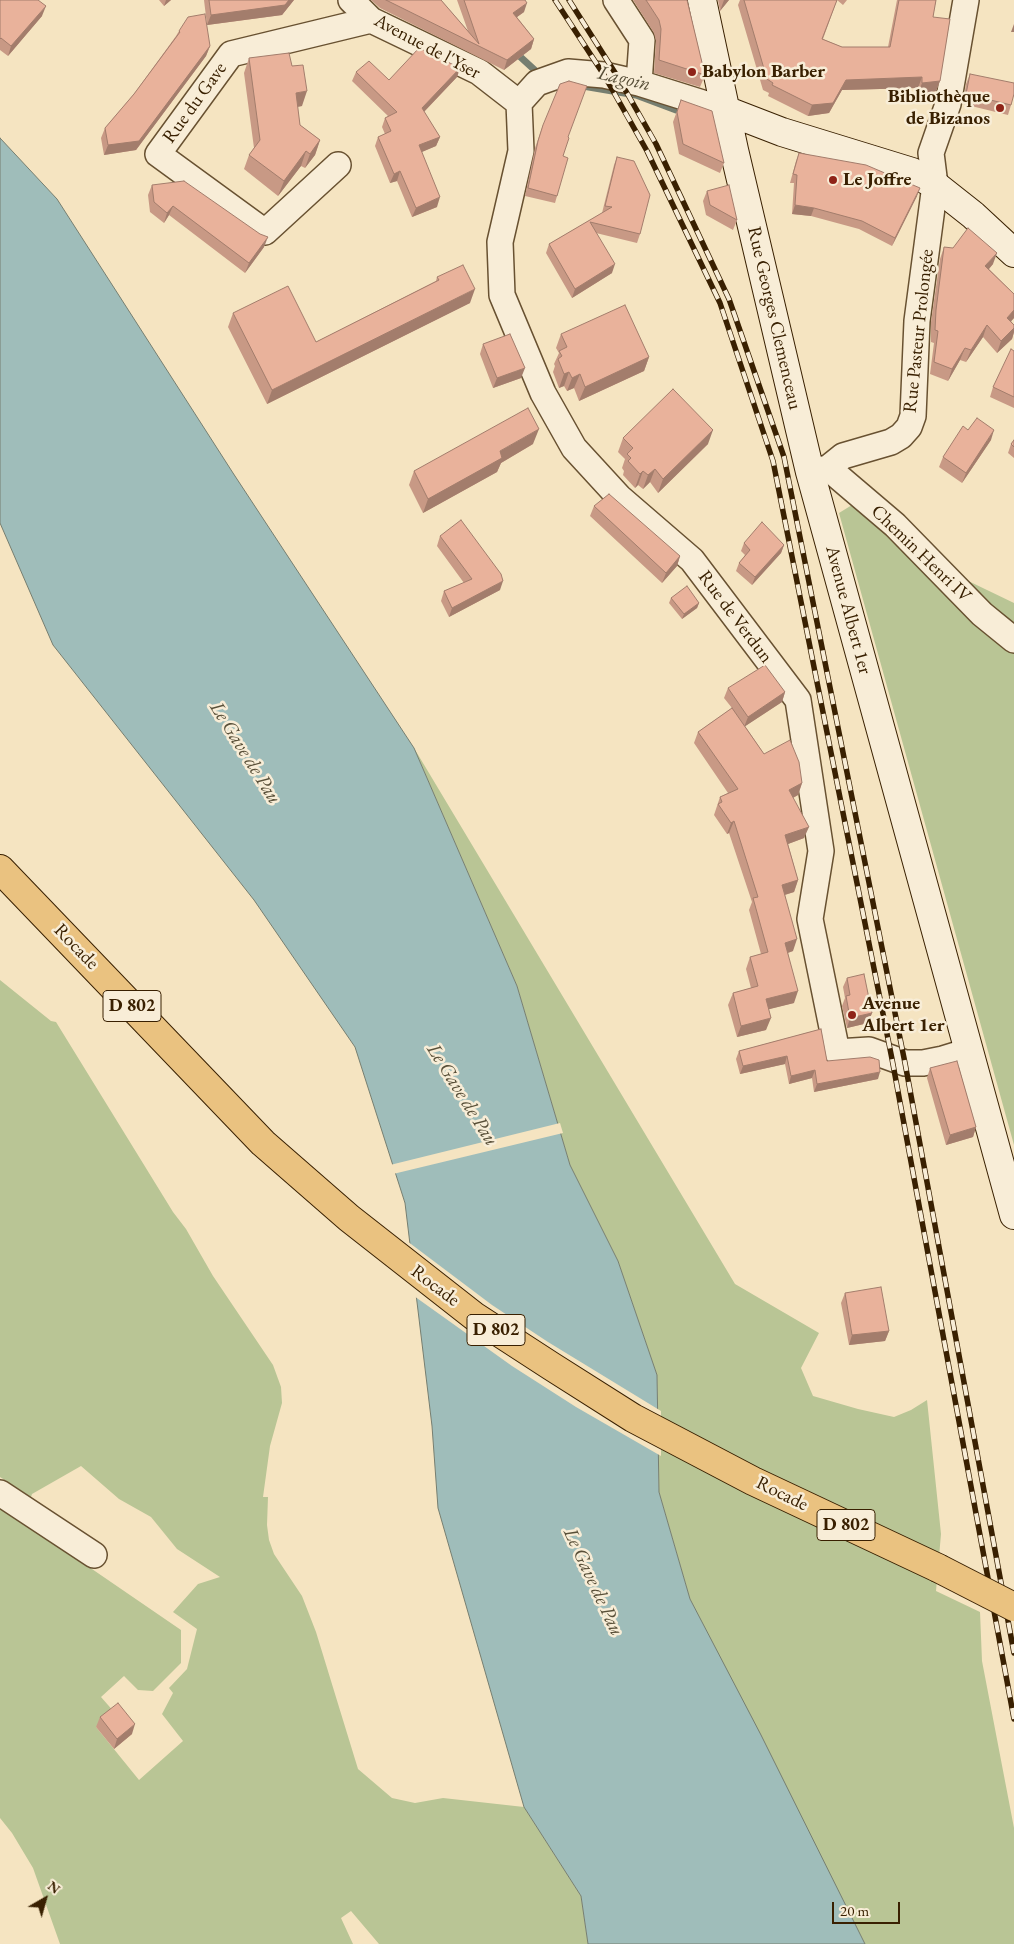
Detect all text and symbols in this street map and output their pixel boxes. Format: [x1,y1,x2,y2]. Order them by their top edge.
street label: Avenue de l'Yser [370,9,484,85]
street label: Rue du Gave [158,58,232,148]
water label: Lagoin [595,61,653,97]
place label: Babylon Barber [702,61,825,83]
marker: Babylon Barber [686,66,698,78]
place label: Bibliothèque de Bizanos [888,86,990,130]
marker: Bibliothèque de Bizanos [994,102,1006,114]
place label: Le Joffre [843,169,911,191]
marker: Le Joffre [827,174,839,186]
street label: Rue Georges Clemenceau [742,224,806,412]
street label: Rue Pasteur Prolongée [899,248,939,414]
street label: Chemin Henri IV [866,500,976,608]
street label: Avenue Albert 1er [820,543,876,677]
street label: Rue de Verdun [693,566,777,668]
water label: Le Gave de Pau [204,697,286,809]
street label: Rocade [49,919,103,975]
road number: D 802 [103,990,161,1021]
place label: Avenue Albert 1er [862,993,945,1037]
marker: Avenue Albert 1er [846,1009,858,1021]
water label: Le Gave de Pau [421,1039,503,1151]
street label: Rocade [406,1260,464,1312]
road number: D 802 [467,1314,525,1346]
street label: Rocade [752,1472,812,1516]
road number: D 802 [817,1510,875,1540]
water label: Le Gave de Pau [558,1524,628,1640]
north arrow [20,1874,70,1924]
text: N [44,1877,64,1898]
scale bar [834,1892,902,1924]
text: 20 m [840,1901,869,1920]

